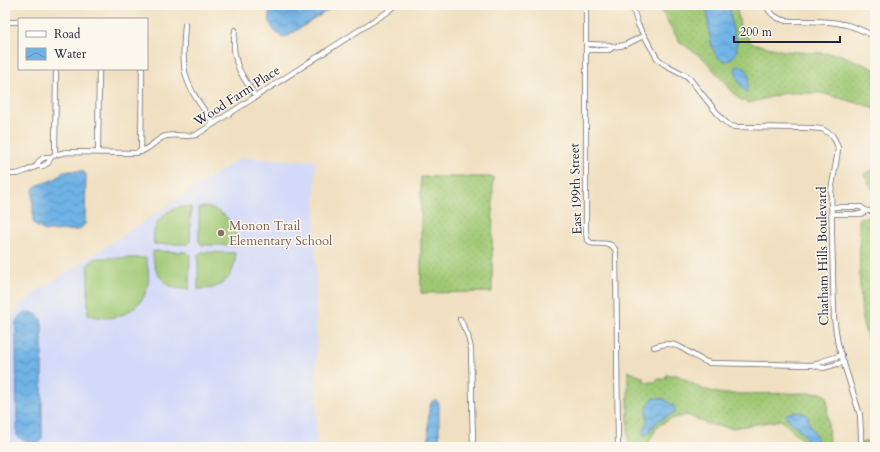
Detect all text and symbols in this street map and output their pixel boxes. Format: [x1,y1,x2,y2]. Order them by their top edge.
legend [18,18,148,70]
scale bar [734,18,840,44]
text: 200 m [740,24,773,40]
text: Road [54,26,81,42]
text: Water [53,46,87,62]
street label: Wood Farm Place [190,61,284,131]
street label: East 199th Street [565,143,587,235]
street label: Chatham Hills Boulevard [813,186,833,326]
place label: Monon Trail Elementary School [229,217,333,250]
marker: Monon Trail Elementary School [216,228,226,238]

